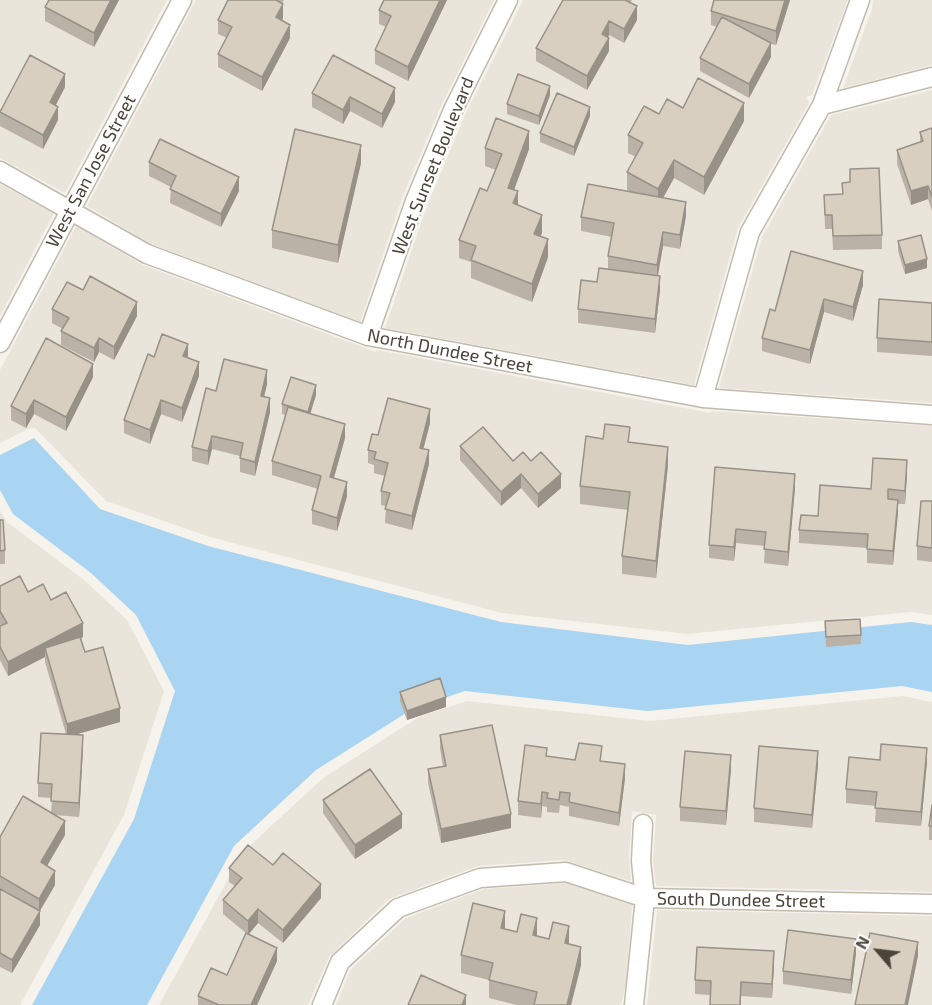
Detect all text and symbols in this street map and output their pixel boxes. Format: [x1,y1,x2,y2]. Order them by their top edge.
street label: West Sunset Boulevard [387,74,479,258]
street label: West San Jose Street [42,91,140,251]
street label: North Dundee Street [366,324,534,378]
street label: South Dundee Street [657,888,825,912]
north arrow [848,921,908,981]
text: N [851,933,873,952]

